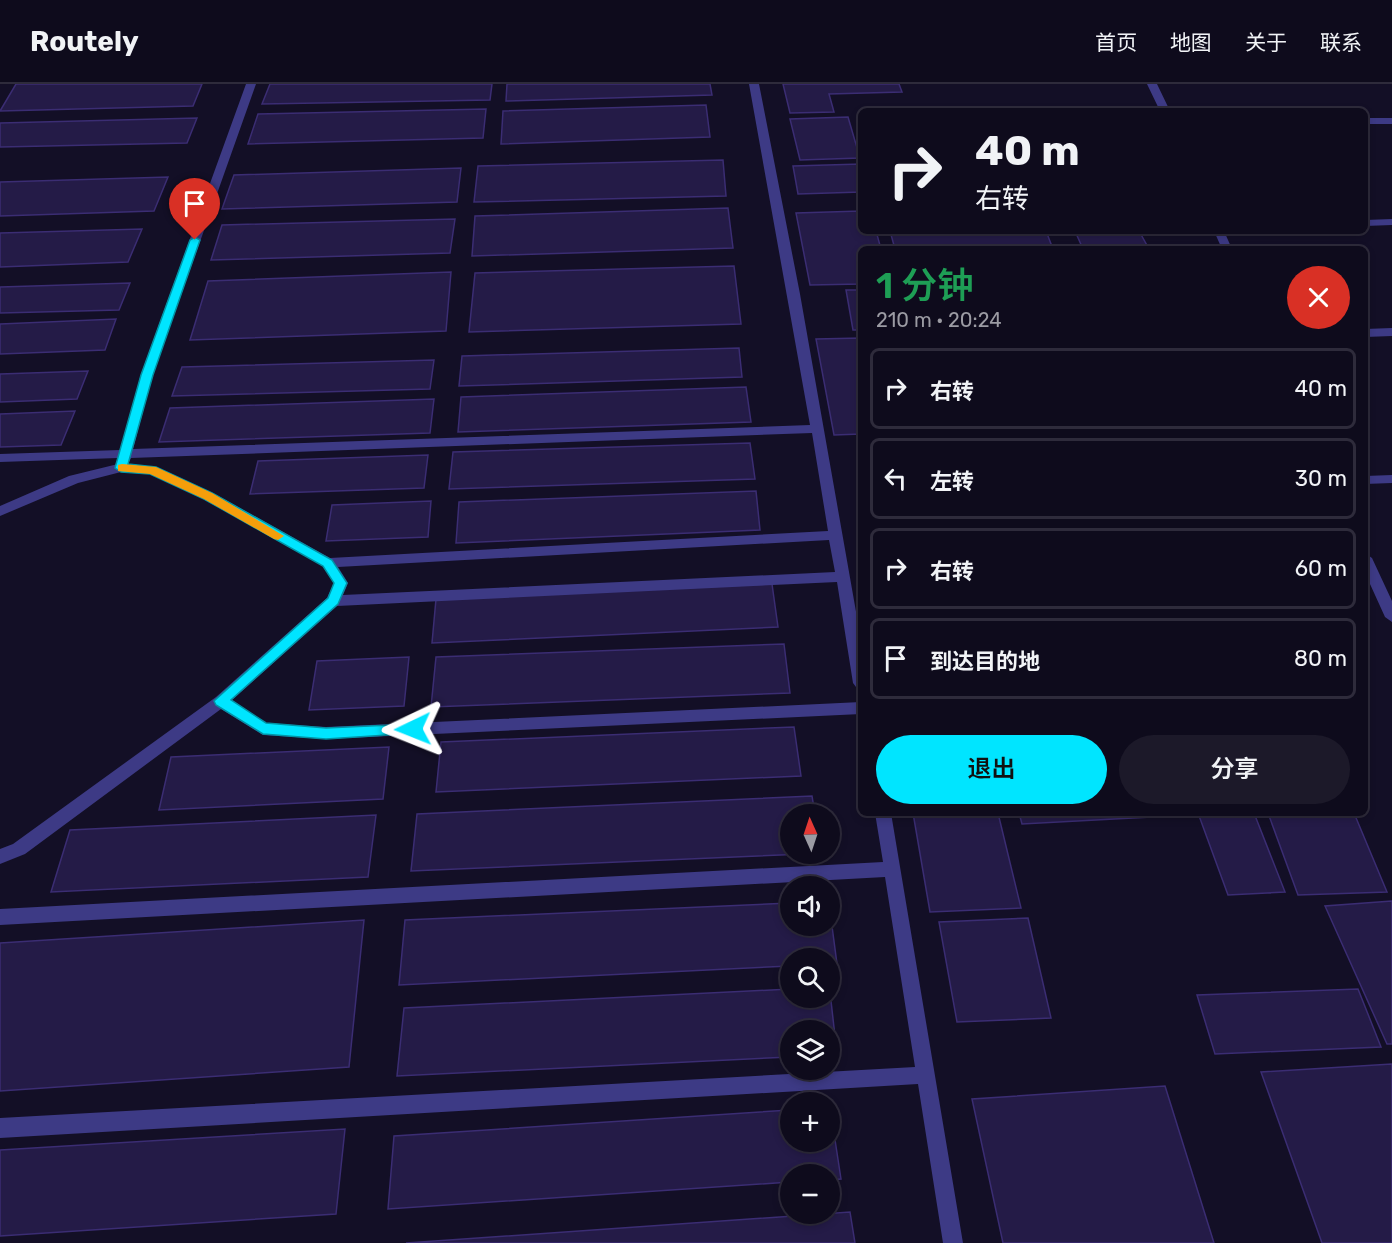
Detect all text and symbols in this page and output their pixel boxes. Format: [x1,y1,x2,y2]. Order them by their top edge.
text: Routely [30,25,139,58]
text: 首页 [1095,30,1137,55]
text: 地图 [1170,30,1212,55]
text: 关于 [1245,30,1287,55]
text: 联系 [1320,30,1362,55]
text: 40 m [975,126,1080,176]
icon: right [876,132,954,210]
pin [169,178,220,240]
text: 右转 [975,183,1029,215]
icon: arrive [178,187,211,220]
text: 1 分钟 [876,264,973,307]
button: close [1287,266,1350,329]
text: 210 m · 20:24 [876,308,1002,332]
icon: right [879,372,912,405]
text: 40 m [1294,375,1347,402]
text: 右转 [930,378,974,405]
icon: left [879,462,912,495]
text: 30 m [1295,465,1347,492]
text: 左转 [930,468,974,495]
icon: right [879,552,912,585]
text: 60 m [1295,555,1347,582]
text: 右转 [930,558,974,585]
icon: arrive [879,642,912,675]
text: 80 m [1294,645,1347,672]
text: 到达目的地 [930,648,1040,675]
position arrow [381,697,445,761]
button: 退出 [876,735,1107,804]
button: 分享 [1119,735,1350,804]
north arrow [780,804,840,864]
map controls [780,804,840,1224]
button: sound [780,876,840,936]
button: search [780,948,840,1008]
button: layers [780,1020,840,1080]
button: + [780,1092,840,1152]
button: − [780,1164,840,1224]

